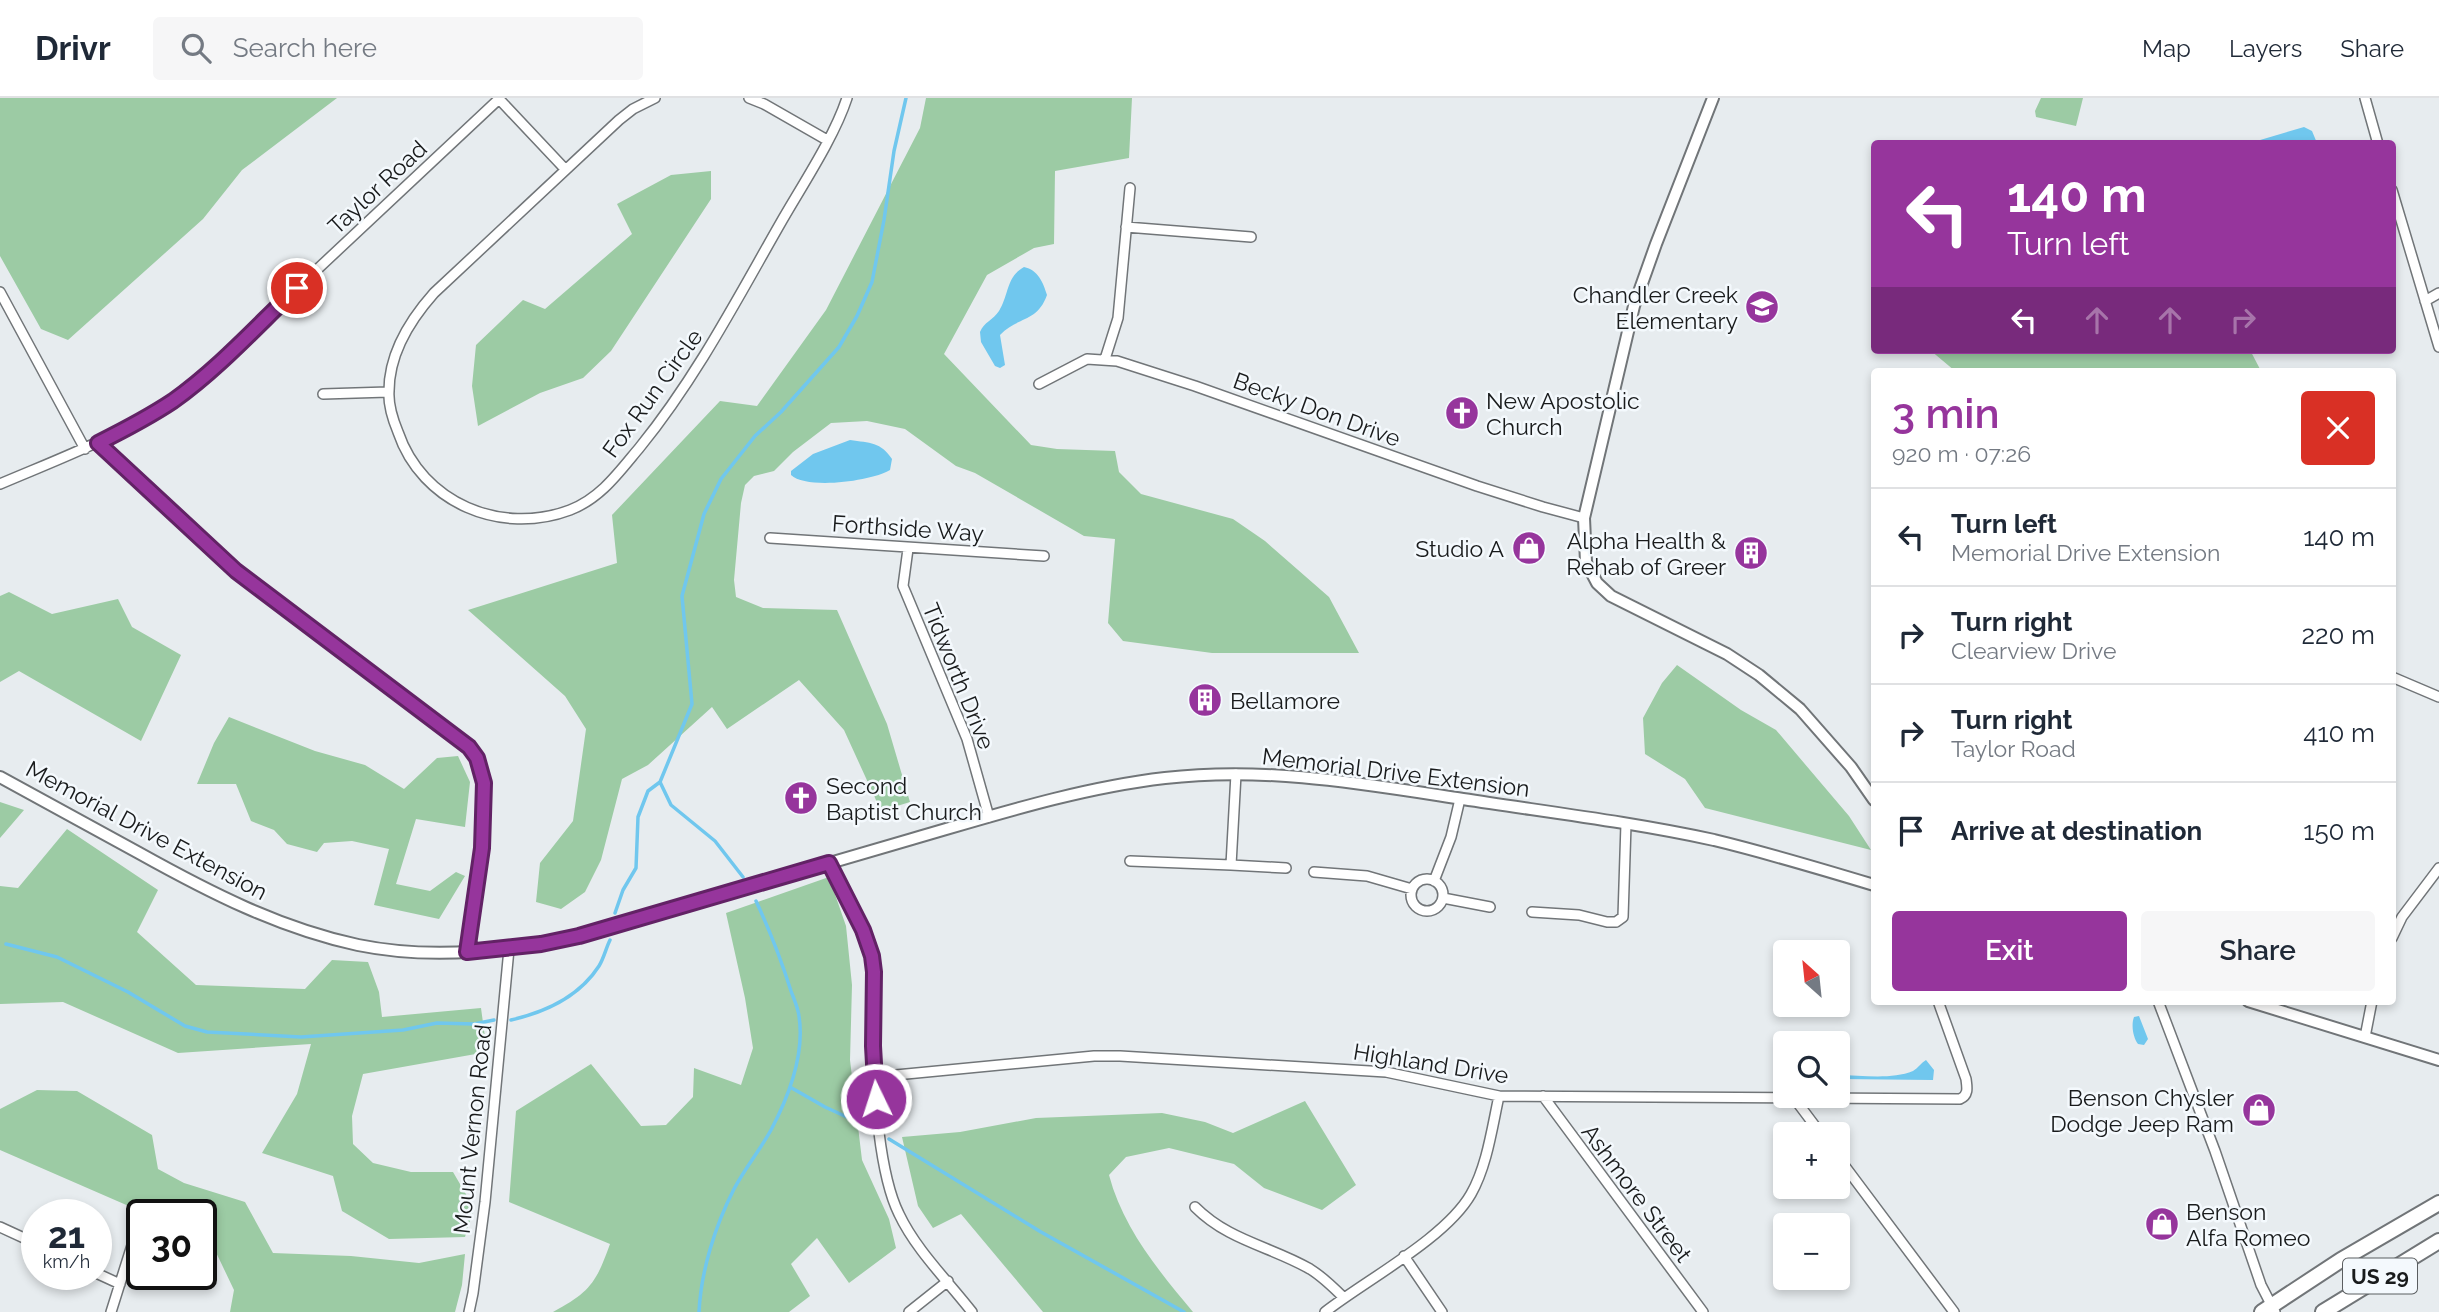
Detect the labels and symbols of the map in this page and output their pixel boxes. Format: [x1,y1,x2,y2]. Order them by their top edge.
street label: Taylor Road [322,135,432,239]
pin [267,258,327,318]
place label: Chandler Creek Elementary [1573,281,1738,334]
school or university icon: Chandler Creek Elementary [1743,288,1781,326]
street label: Fox Run Circle [596,324,708,462]
street label: Becky Don Drive [1230,366,1404,452]
place label: New Apostolic Church [1486,387,1640,440]
church icon: New Apostolic Church [1443,394,1481,432]
street label: Forthside Way [831,509,985,547]
place label: Alpha Health & Rehab of Greer [1566,527,1727,580]
shop icon: Studio A [1510,529,1548,567]
building icon: Alpha Health & Rehab of Greer [1732,534,1770,572]
place label: Studio A [1415,535,1504,562]
street label: Tidworth Drive [917,599,1001,753]
building icon: Bellamore [1186,681,1224,719]
place label: Bellamore [1230,687,1340,714]
street label: Memorial Drive Extension [1261,742,1531,802]
street label: Memorial Drive Extension [22,755,272,905]
place label: Second Baptist Church [826,772,982,825]
church icon: Second Baptist Church [782,779,820,817]
north arrow [1773,940,1850,1017]
street label: Mount Vernon Road [448,1023,496,1235]
street label: Highland Drive [1351,1037,1511,1089]
position arrow [839,1062,913,1136]
place label: Benson Chysler Dodge Jeep Ram [2050,1084,2234,1137]
shop icon: Benson Chysler Dodge Jeep Ram [2240,1091,2278,1129]
street label: Ashmore Street [1576,1119,1698,1267]
place label: Benson Alfa Romeo [2186,1198,2310,1251]
speed limit sign: 30 [126,1199,217,1290]
shop icon: Benson Alfa Romeo [2143,1205,2181,1243]
road number: US 29 [2343,1258,2417,1294]

